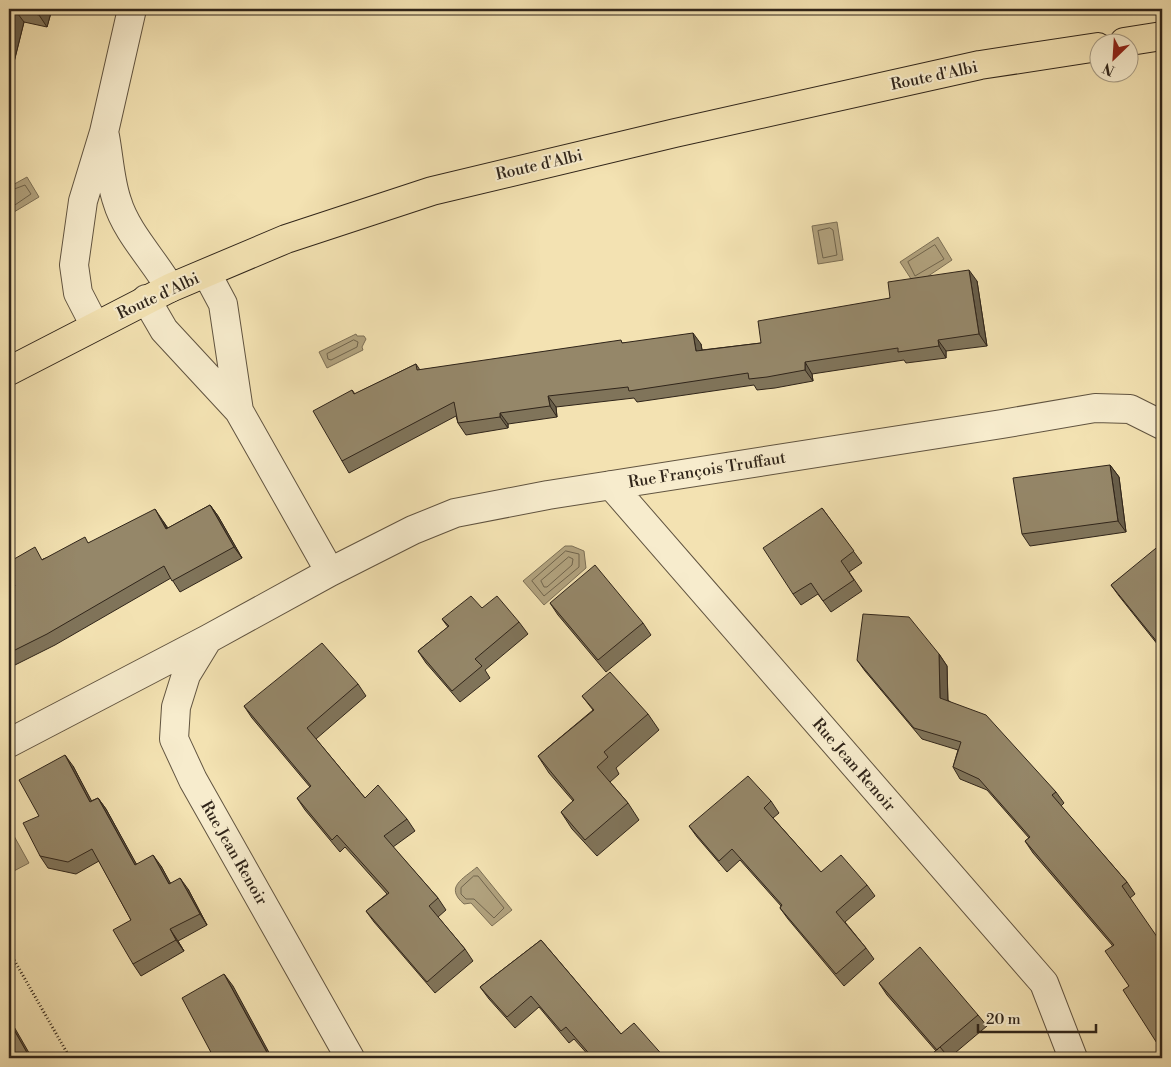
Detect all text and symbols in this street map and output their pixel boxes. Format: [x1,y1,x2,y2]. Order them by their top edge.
north arrow [1088,32,1138,82]
street label: Route d'Albi [889,57,979,95]
text: N [1100,58,1118,79]
street label: Route d'Albi [494,145,584,185]
street label: Route d'Albi [114,268,202,324]
street label: Rue François Truffaut [627,448,788,492]
street label: Rue Jean Renoir [808,714,900,816]
street label: Rue Jean Renoir [196,797,272,909]
scale bar [978,1002,1096,1034]
text: 20 m [986,1010,1021,1029]

